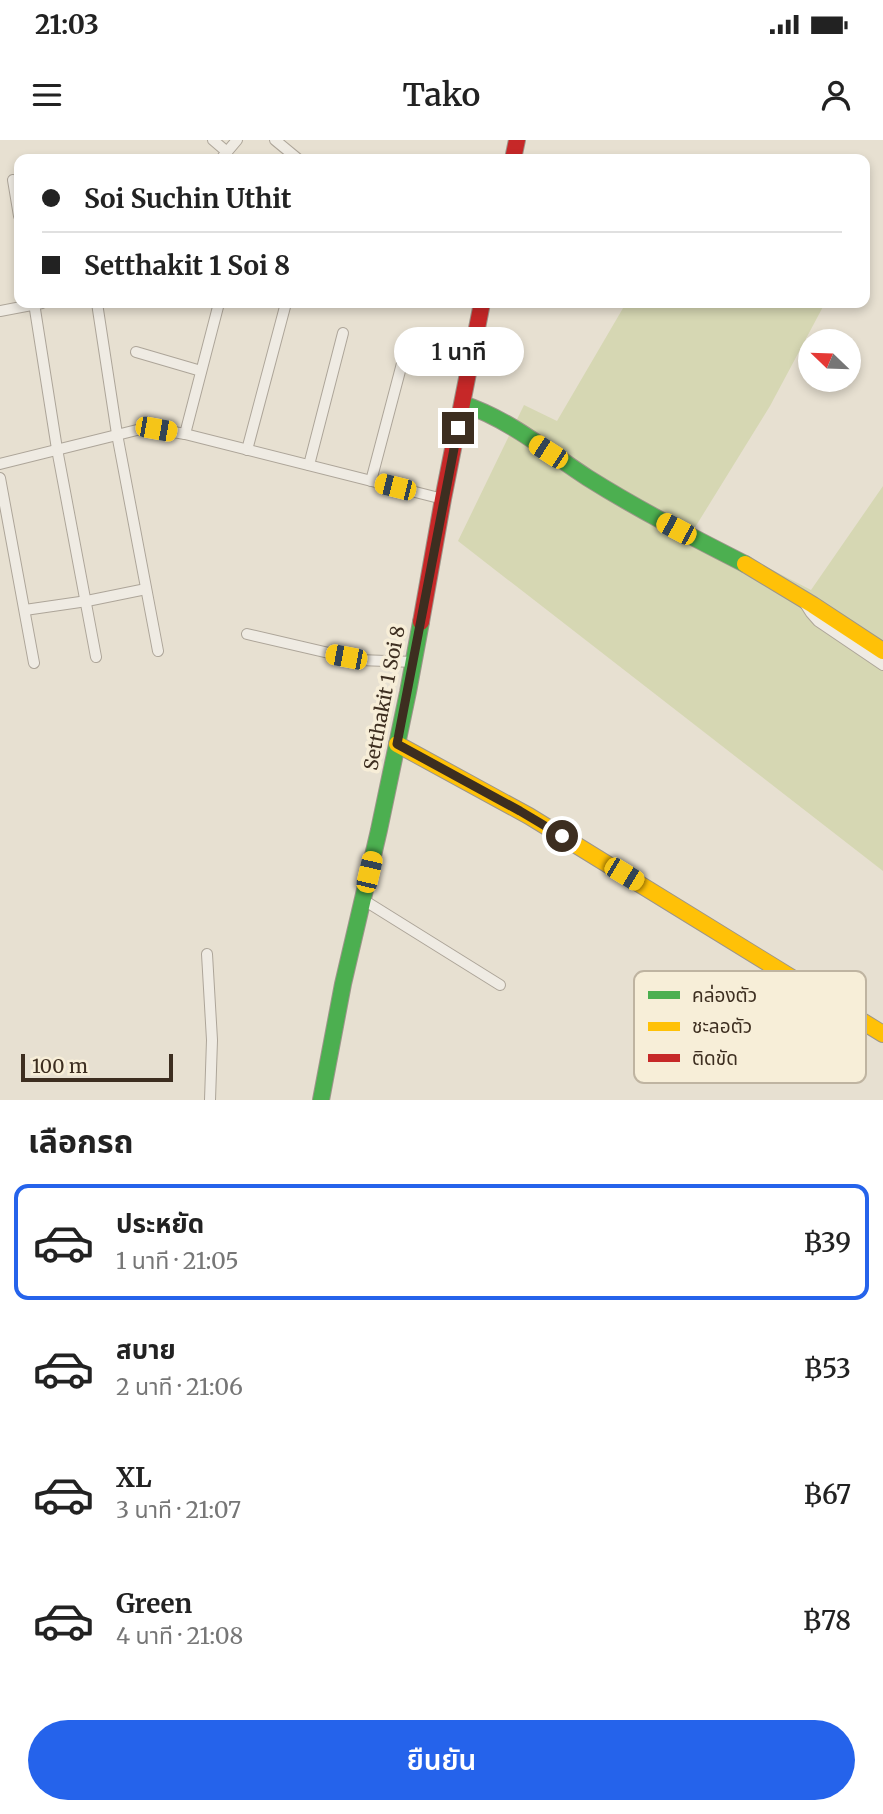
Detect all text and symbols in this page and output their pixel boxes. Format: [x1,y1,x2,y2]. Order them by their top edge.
text: 21:03 [35,8,99,41]
text: Tako [403,75,480,115]
icon: menu [28,76,66,114]
icon: person [817,76,855,114]
text: Soi Suchin Uthit [84,182,291,215]
text: Setthakit 1 Soi 8 [84,249,290,282]
callout: 1 นาที [393,327,523,376]
north arrow [798,329,861,392]
map controls [798,329,861,392]
text: 1 นาที [432,337,486,366]
route end [442,412,474,444]
car [134,415,179,443]
car [525,432,572,472]
car [373,472,418,502]
car [653,510,700,548]
street label: Setthakit 1 Soi 8 [358,624,410,772]
car [324,643,369,671]
route start [546,820,578,852]
car [355,849,384,895]
car [601,854,648,894]
legend [634,971,866,1083]
text: คล่องตัว [692,983,757,1007]
text: ชะลอตัว [692,1014,752,1038]
text: ติดขัด [692,1046,738,1070]
scale bar [21,1051,173,1083]
text: 100 m [32,1054,88,1078]
text: เลือกรถ [28,1122,133,1162]
text: ประหยัด [116,1207,204,1240]
icon: car [32,1211,95,1274]
text: ฿39 [804,1226,851,1259]
text: 1 นาที · 21:05 [116,1246,239,1275]
text: สบาย [116,1333,176,1366]
icon: car [32,1337,95,1400]
text: ฿53 [804,1352,851,1385]
text: 2 นาที · 21:06 [116,1372,243,1401]
text: XL [116,1461,152,1494]
icon: car [32,1463,95,1526]
text: ฿67 [804,1478,851,1511]
text: 3 นาที · 21:07 [116,1495,241,1524]
text: Green [116,1587,192,1620]
icon: car [32,1589,95,1652]
text: ฿78 [803,1604,851,1637]
text: 4 นาที · 21:08 [116,1621,243,1650]
button: ยืนยัน [28,1720,855,1800]

